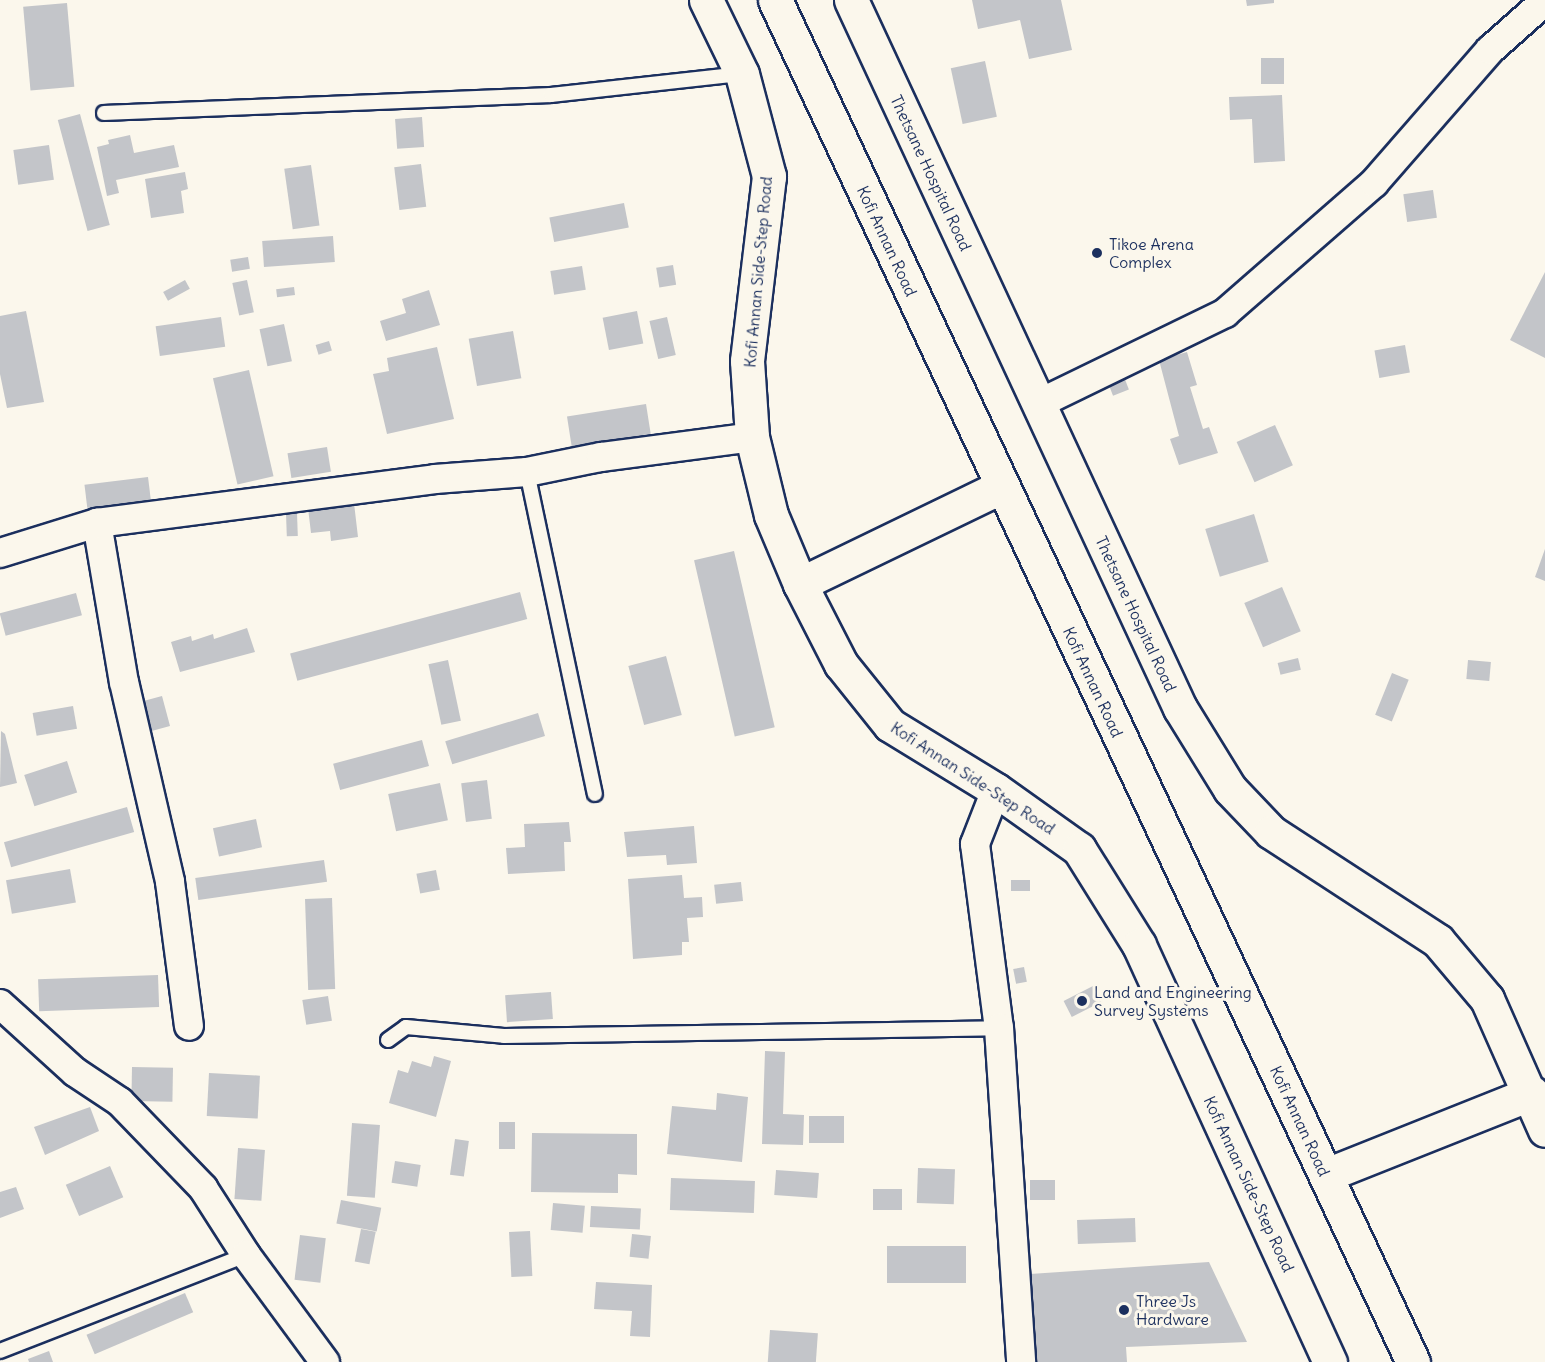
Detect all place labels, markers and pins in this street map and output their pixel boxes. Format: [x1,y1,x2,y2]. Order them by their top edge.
place label: Tikoe Arena Complex [1109,234,1194,272]
marker: Tikoe Arena Complex [1090,246,1104,260]
place label: Land and Engineering Survey Systems [1094,982,1252,1020]
marker: Land and Engineering Survey Systems [1075,994,1089,1008]
place label: Three Js Hardware [1136,1291,1209,1329]
marker: Three Js Hardware [1117,1303,1131,1317]

